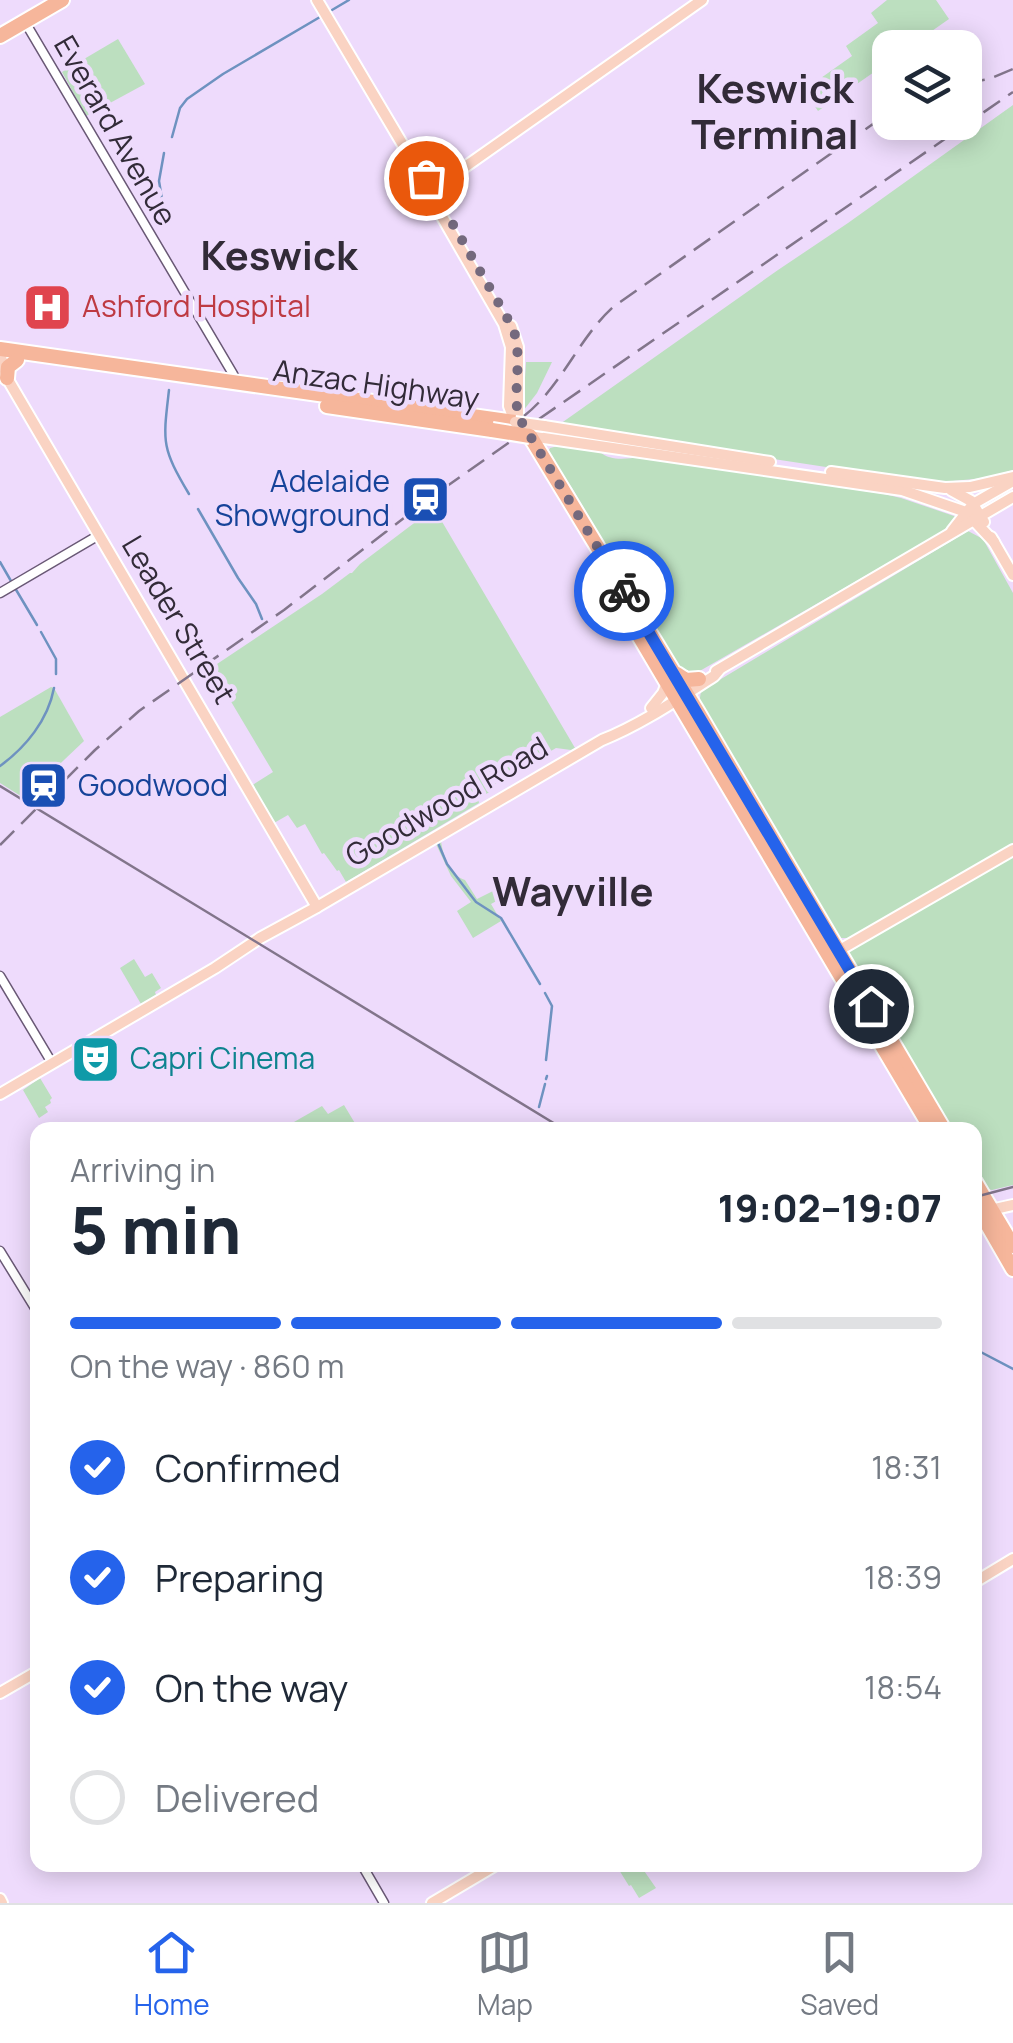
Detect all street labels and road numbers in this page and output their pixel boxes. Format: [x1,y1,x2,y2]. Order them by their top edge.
street label: Everard Avenue [45,28,187,233]
street label: Anzac Highway [270,349,482,418]
street label: Leader Street [113,527,246,711]
street label: Goodwood Road [338,726,555,875]

